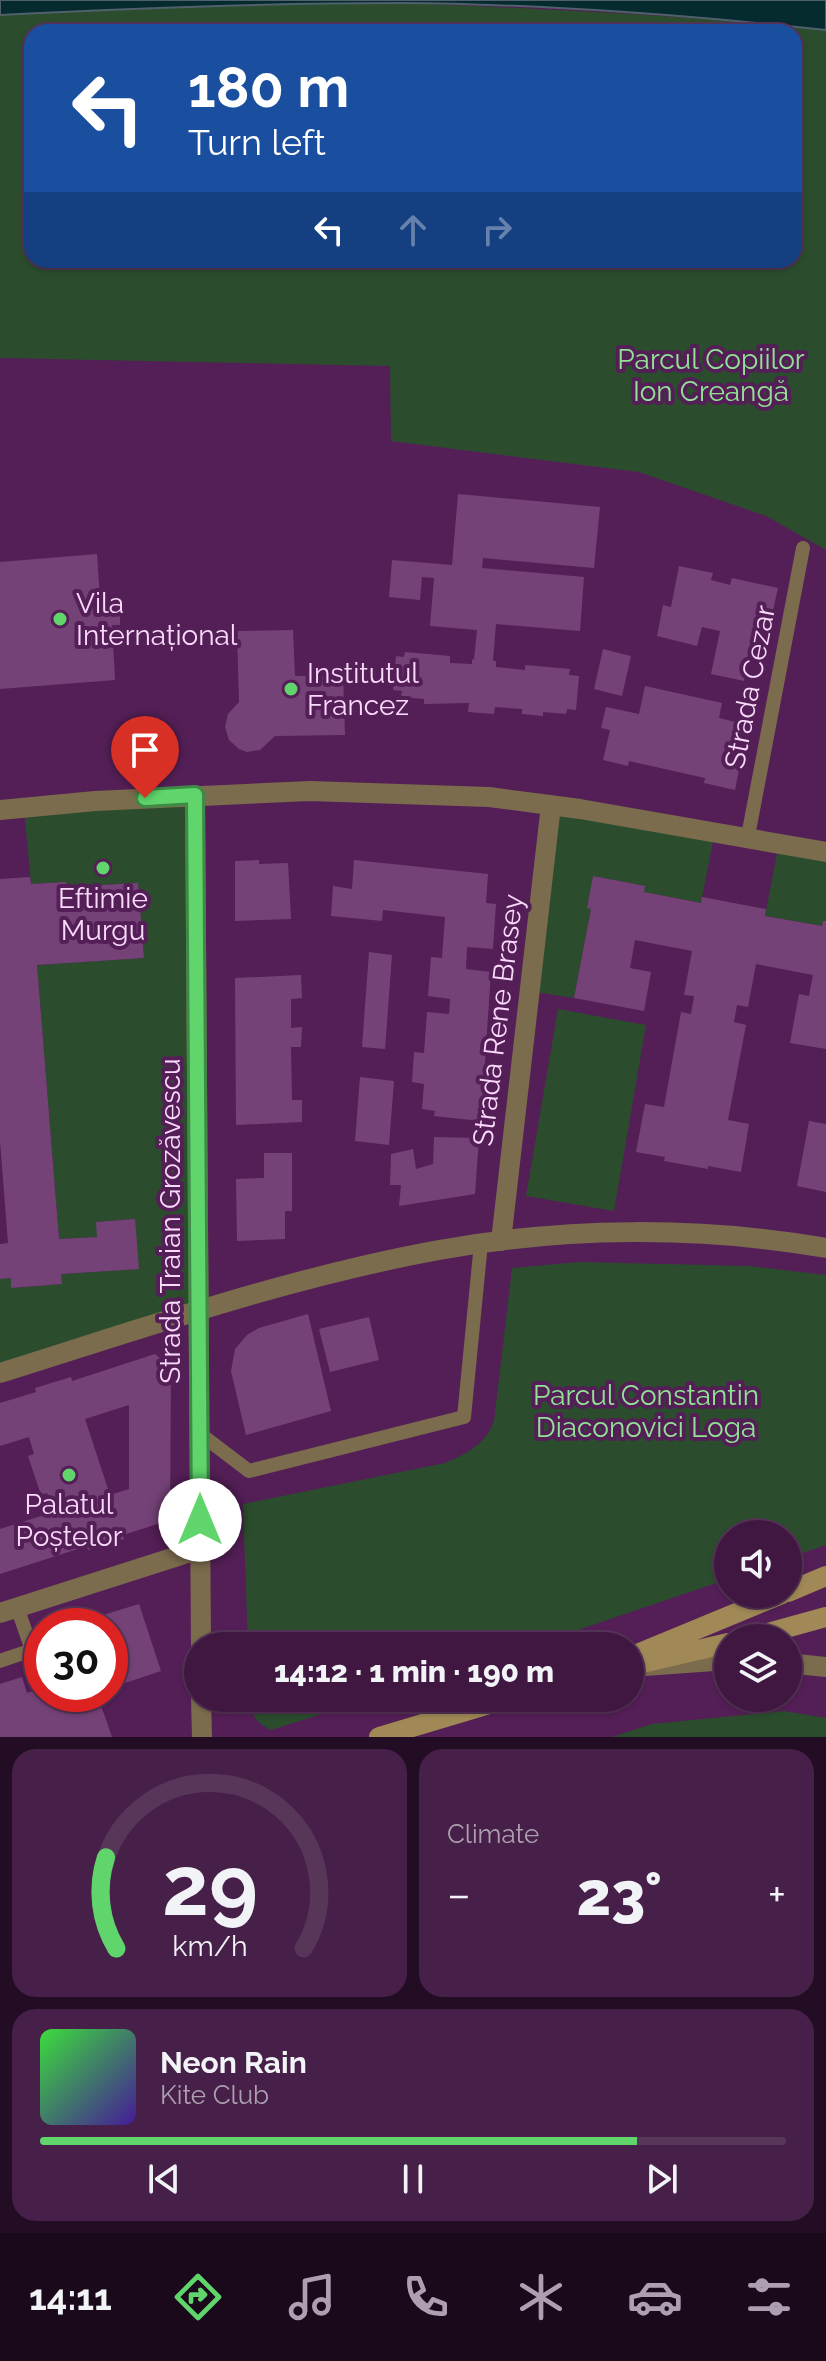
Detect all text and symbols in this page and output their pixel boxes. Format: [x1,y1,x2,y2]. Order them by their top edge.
text: 180 m [188,54,349,120]
icon: left [56,56,160,160]
text: Turn left [188,121,326,163]
icon: left [307,208,351,252]
icon: ahead [391,208,435,252]
icon: right [475,208,519,252]
park label: Parcul Copiilor Ion Creangă [617,343,805,408]
place label: Vila Internațional [76,587,238,652]
street label: Strada Cezar [718,603,782,771]
marker: Vila Internațional [51,610,69,628]
place label: Institutul Francez [307,657,419,722]
marker: Institutul Francez [282,680,300,698]
pin [111,716,179,798]
icon: arrive [123,728,167,772]
marker: Eftimie Murgu [94,859,112,877]
place label: Eftimie Murgu [58,882,148,947]
street label: Strada Rene Brasey [466,892,530,1148]
street label: Strada Traian Grozăvescu [154,1058,187,1384]
park label: Parcul Constantin Diaconovici Loga [533,1379,759,1444]
marker: Palatul Poștelor [60,1466,78,1484]
position arrow [158,1478,242,1562]
place label: Palatul Poștelor [15,1488,123,1553]
map controls [714,1520,802,1712]
button: sound [714,1520,802,1608]
speed limit sign: 30 [24,1608,128,1712]
button: layers [714,1624,802,1712]
text: 14:12 · 1 min · 190 m [274,1654,554,1689]
text: Climate [447,1819,539,1849]
text: 29 [162,1837,257,1934]
text: 23° [576,1859,662,1929]
text: − [447,1869,471,1920]
text: + [768,1869,786,1920]
text: km/h [172,1929,247,1963]
text: Neon Rain [160,2045,307,2080]
text: Kite Club [160,2080,269,2110]
icon: previous [142,2157,186,2201]
icon: pause [391,2157,435,2201]
icon: next [640,2157,684,2201]
icon: directions [170,2269,226,2325]
icon: music [284,2269,340,2325]
icon: phone [398,2269,454,2325]
icon: climate [513,2269,569,2325]
icon: car [627,2269,683,2325]
icon: filters [741,2269,797,2325]
text: 14:11 [29,2276,112,2318]

